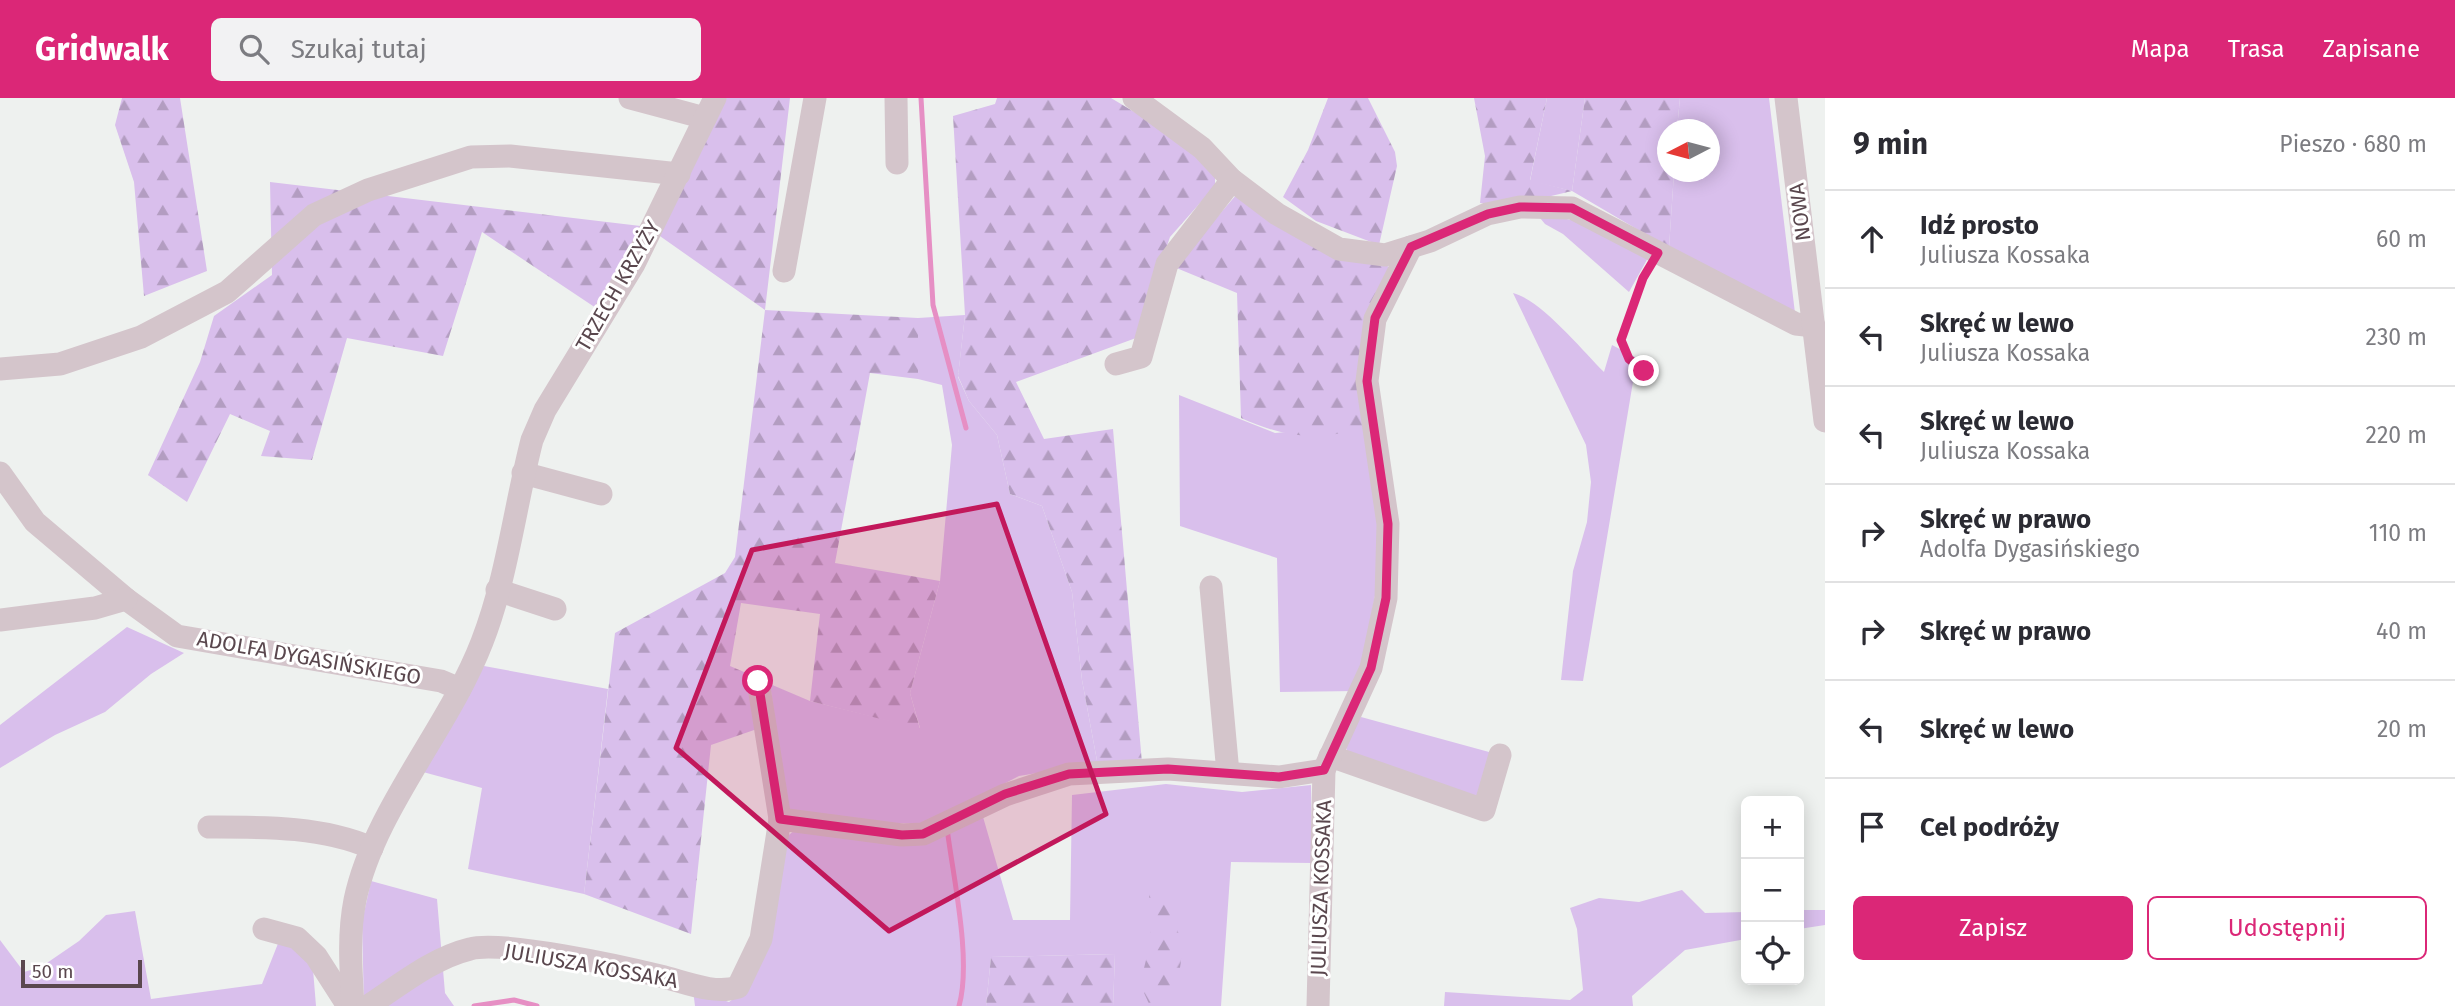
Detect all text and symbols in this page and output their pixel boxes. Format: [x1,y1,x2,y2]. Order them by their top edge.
search box [211,18,701,81]
text: Gridwalk [35,29,169,69]
icon: search [235,30,273,68]
text: Szukaj tutaj [291,34,427,65]
text: Mapa [2131,35,2190,63]
text: Trasa [2228,35,2285,63]
text: Zapisane [2323,35,2420,63]
north arrow [1657,119,1720,182]
text: 9 min [1853,126,1928,162]
text: Pieszo · 680 m [2279,130,2427,158]
street label: NOWA [1784,182,1816,242]
text: Idź prosto [1920,210,2039,241]
street label: TRZECH KRZYŻY [570,216,666,356]
icon: ahead [1853,220,1891,258]
text: 60 m [2376,225,2427,253]
text: Juliusza Kossaka [1920,241,2090,269]
text: Skręć w lewo [1920,308,2074,339]
icon: left [1853,318,1891,356]
text: 230 m [2366,323,2427,351]
text: Juliusza Kossaka [1920,339,2090,367]
route end [1628,355,1659,386]
text: Skręć w lewo [1920,406,2074,437]
icon: left [1853,416,1891,454]
text: 220 m [2366,421,2427,449]
text: Juliusza Kossaka [1920,437,2090,465]
text: Skręć w prawo [1920,504,2091,535]
icon: right [1853,514,1891,552]
text: 110 m [2369,519,2427,547]
text: Adolfa Dygasińskiego [1920,535,2140,563]
icon: right [1853,612,1891,650]
text: Skręć w prawo [1920,616,2091,647]
text: 40 m [2376,617,2427,645]
street label: ADOLFA DYGASIŃSKIEGO [195,625,423,691]
route start [742,665,773,696]
icon: left [1853,710,1891,748]
text: Skręć w lewo [1920,714,2074,745]
text: 20 m [2377,715,2427,743]
map controls [1741,796,1804,985]
button: + [1741,796,1804,859]
street label: JULIUSZA KOSSAKA [1305,800,1337,976]
icon: arrive [1853,808,1891,846]
text: Cel podróży [1920,812,2059,843]
button: − [1741,859,1804,922]
button: Zapisz [1853,896,2133,960]
button: Udostępnij [2147,896,2427,960]
button: locate [1741,922,1804,985]
street label: JULIUSZA KOSSAKA [502,938,680,994]
scale bar [21,957,142,989]
text: 50 m [32,960,73,983]

